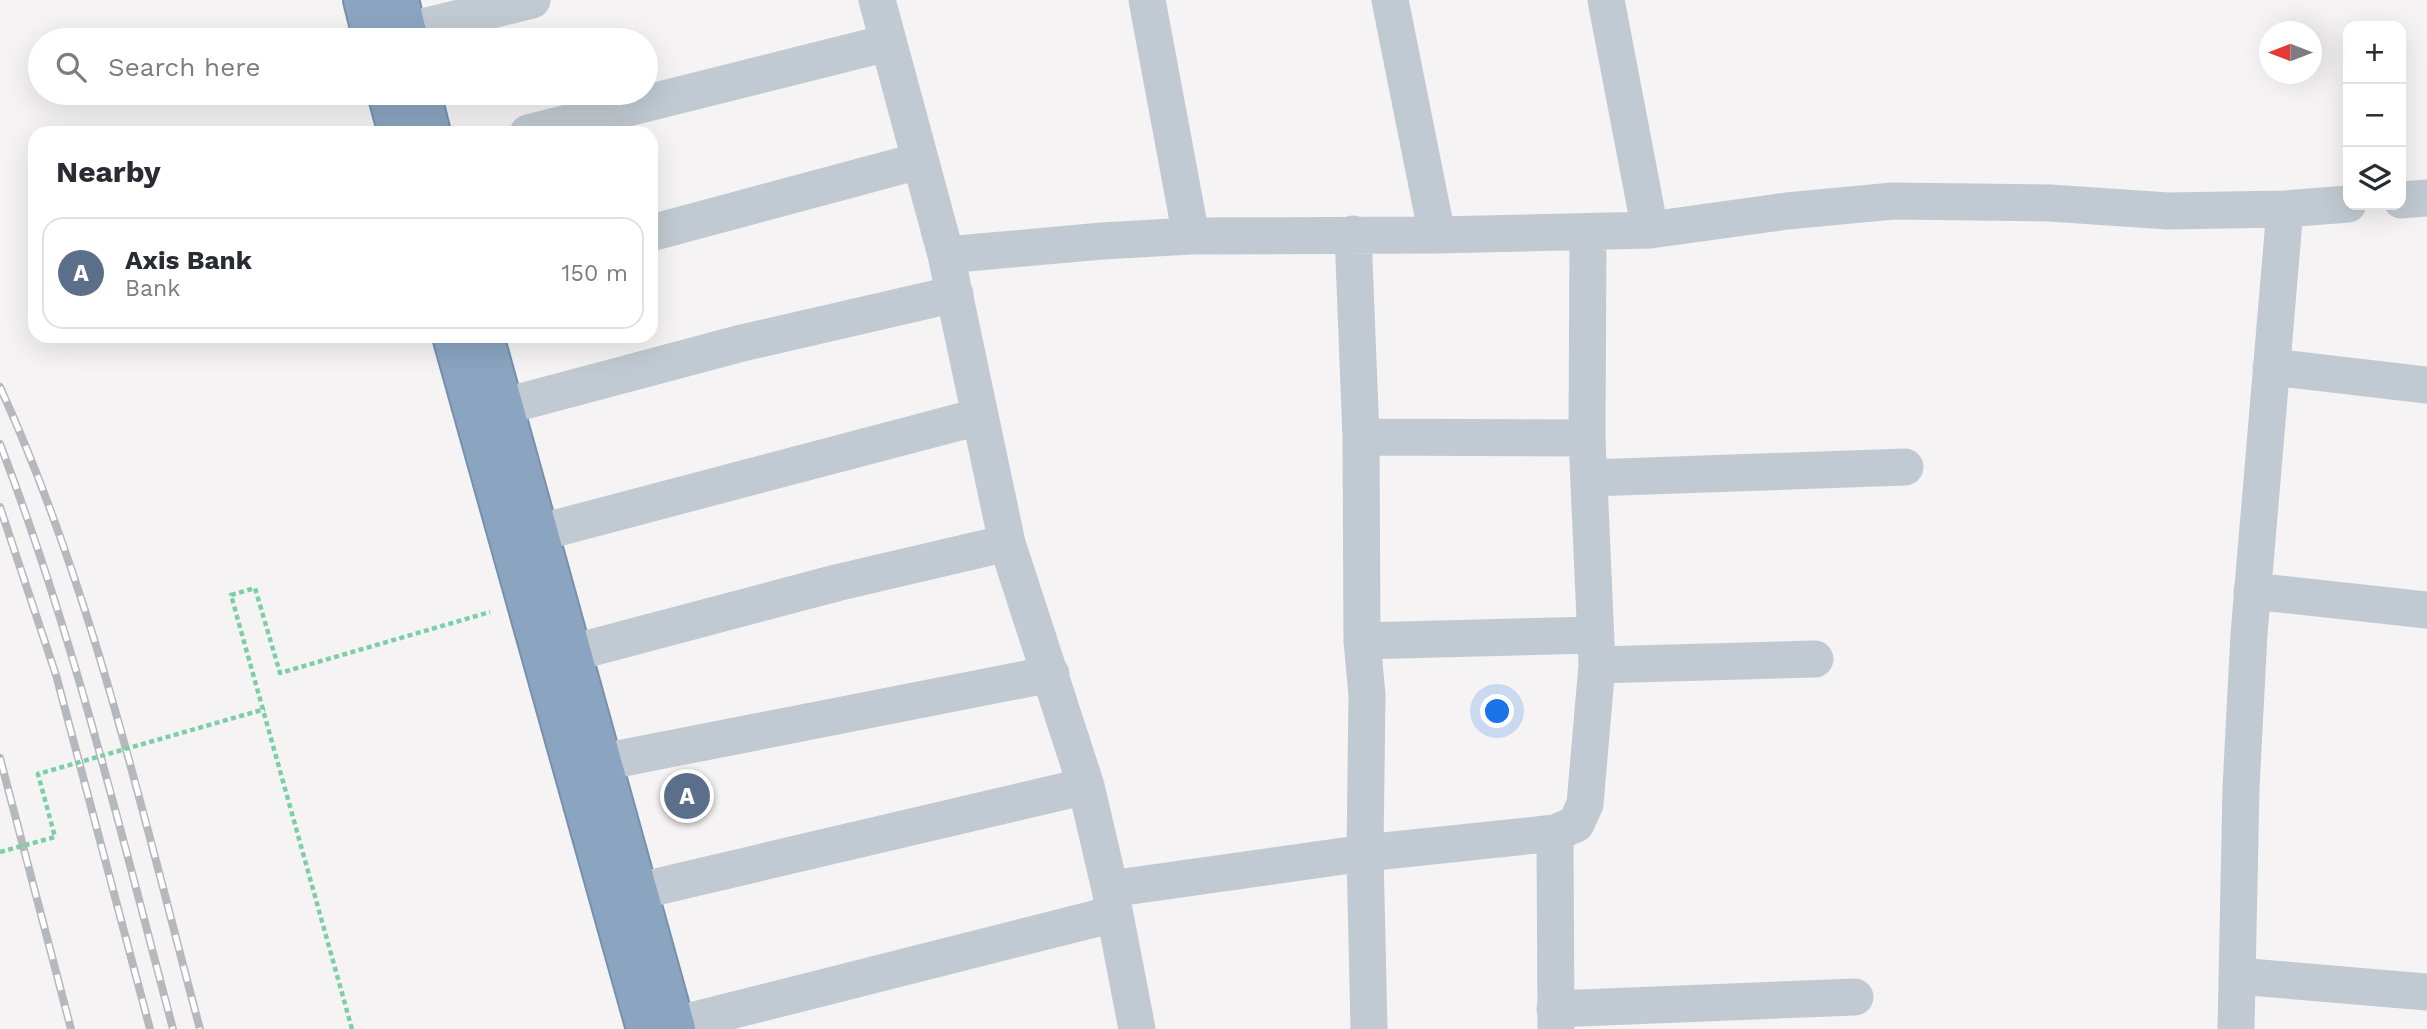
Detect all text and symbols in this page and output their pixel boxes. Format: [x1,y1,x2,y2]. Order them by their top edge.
north arrow [2259,21,2322,84]
map controls [2343,21,2406,210]
button: + [2343,21,2406,84]
search box [28,28,658,105]
icon: search [52,48,90,86]
text: Search here [108,52,260,82]
button: − [2343,84,2406,147]
button: layers [2343,147,2406,210]
text: Nearby [56,154,161,189]
text: Axis Bank [125,245,252,275]
text: A [73,260,89,287]
text: 150 m [562,260,628,287]
text: Bank [125,275,180,302]
your location [1480,694,1514,728]
pin: A [664,770,710,822]

